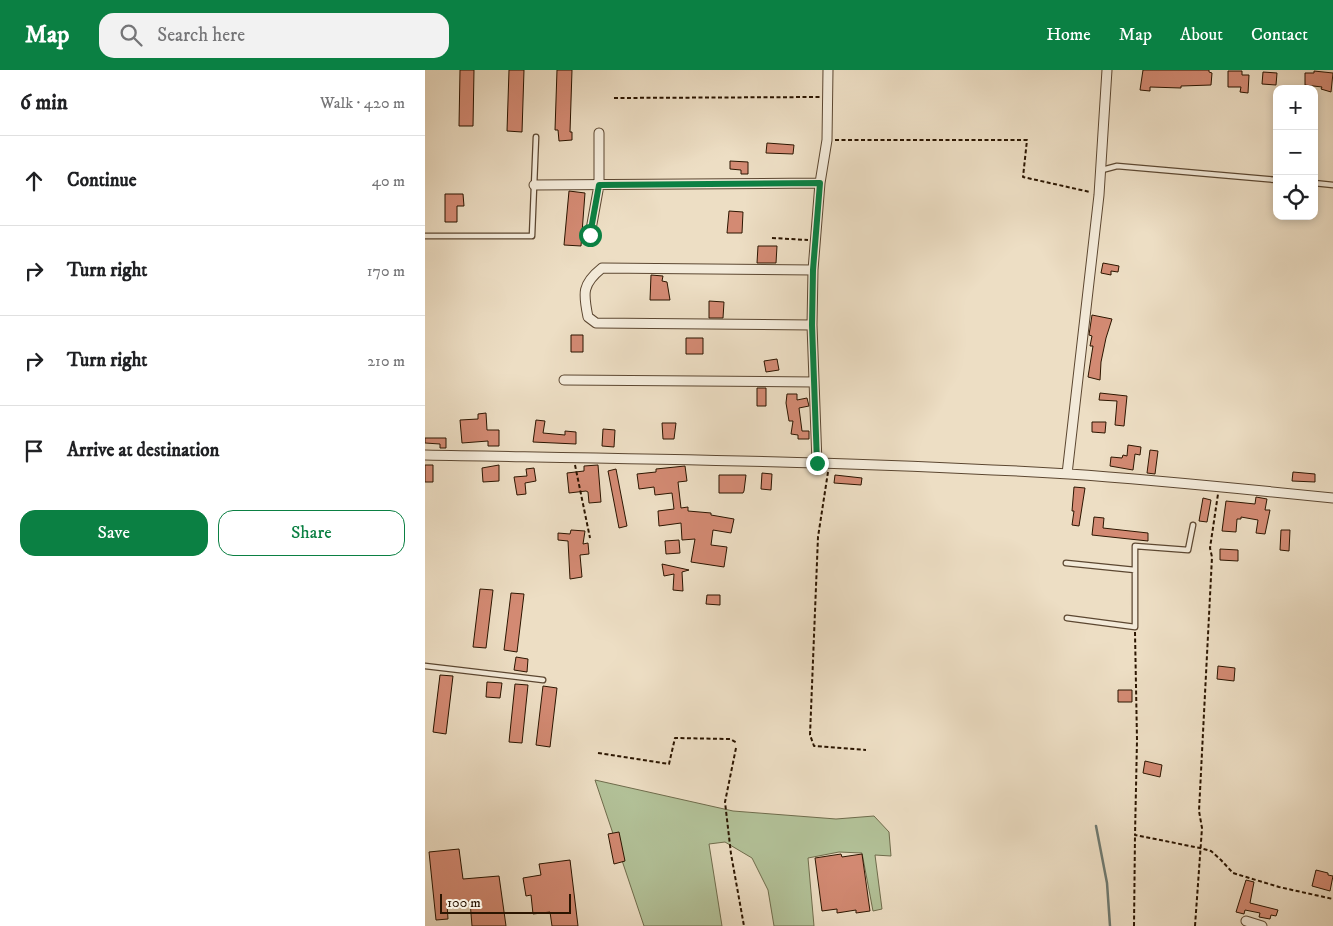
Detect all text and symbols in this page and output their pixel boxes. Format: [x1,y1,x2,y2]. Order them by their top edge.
search box [99,13,449,58]
text: Map [25,20,69,50]
icon: search [117,21,145,49]
text: Search here [157,24,245,47]
text: Home [1046,24,1091,46]
text: Map [1119,24,1152,46]
text: About [1180,24,1223,46]
text: Contact [1251,24,1308,46]
map controls [1273,85,1318,220]
button: + [1273,85,1318,130]
text: 6 min [20,90,68,116]
text: Walk · 420 m [320,93,405,113]
button: − [1273,130,1318,175]
icon: ahead [20,167,48,195]
text: Continue [67,169,137,192]
text: 40 m [372,171,405,191]
button: locate [1273,175,1318,220]
route start [579,224,602,247]
icon: right [20,257,48,285]
text: Turn right [67,259,147,282]
text: 170 m [367,261,405,281]
icon: right [20,347,48,375]
text: Turn right [67,349,147,372]
text: 210 m [367,351,405,371]
icon: arrive [20,437,48,465]
text: Arrive at destination [67,439,219,462]
route end [806,452,829,475]
button: Save [20,510,208,556]
button: Share [218,510,405,556]
scale bar [440,891,571,914]
text: 100 m [447,894,481,912]

